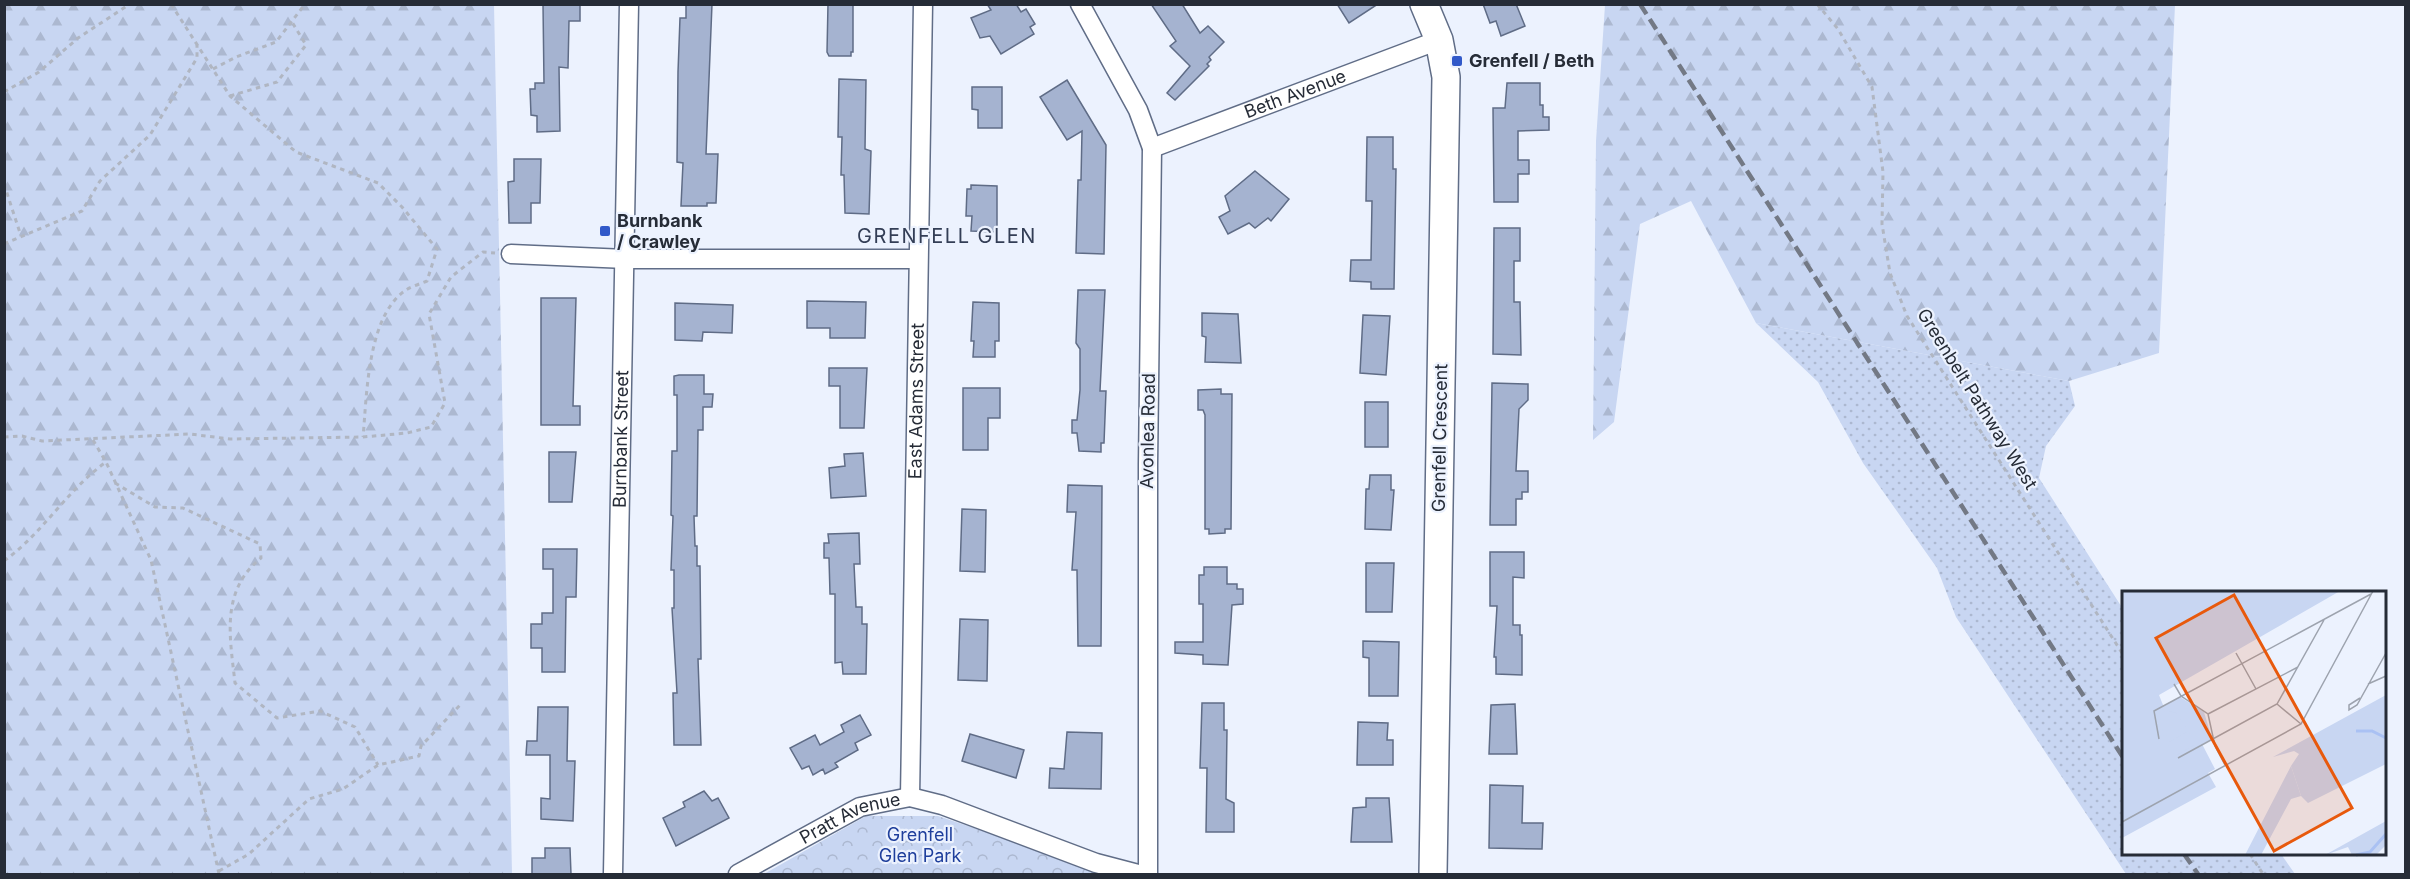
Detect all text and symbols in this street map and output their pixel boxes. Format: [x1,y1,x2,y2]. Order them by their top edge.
place label: Grenfell / Beth [1469,50,1595,71]
marker: Grenfell / Beth [1450,54,1464,68]
street label: Beth Avenue [1241,65,1349,122]
place label: Burnbank / Crawley [617,210,703,252]
marker: Burnbank / Crawley [598,224,612,238]
district label: GRENFELL GLEN [857,224,1037,248]
street label: Greenbelt Pathway West [1913,304,2042,493]
street label: East Adams Street [904,323,928,479]
street label: Grenfell Crescent [1428,364,1451,512]
street label: Burnbank Street [609,370,632,508]
street label: Avonlea Road [1136,373,1159,489]
inset map [2122,591,2386,855]
street label: Pratt Avenue [796,788,902,848]
park label: Grenfell Glen Park [879,824,961,866]

